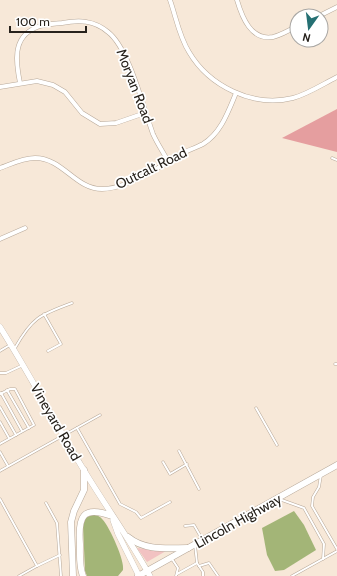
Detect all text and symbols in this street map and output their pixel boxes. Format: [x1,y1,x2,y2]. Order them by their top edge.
scale bar [10,8,86,34]
north arrow [289,8,329,48]
text: 100 m [16,14,50,29]
text: N [301,30,312,45]
street label: Moryan Road [113,46,157,126]
street label: Outcalt Road [112,143,190,193]
street label: Vineyard Road [27,380,85,464]
street label: Lincoln Highway [191,490,285,552]

